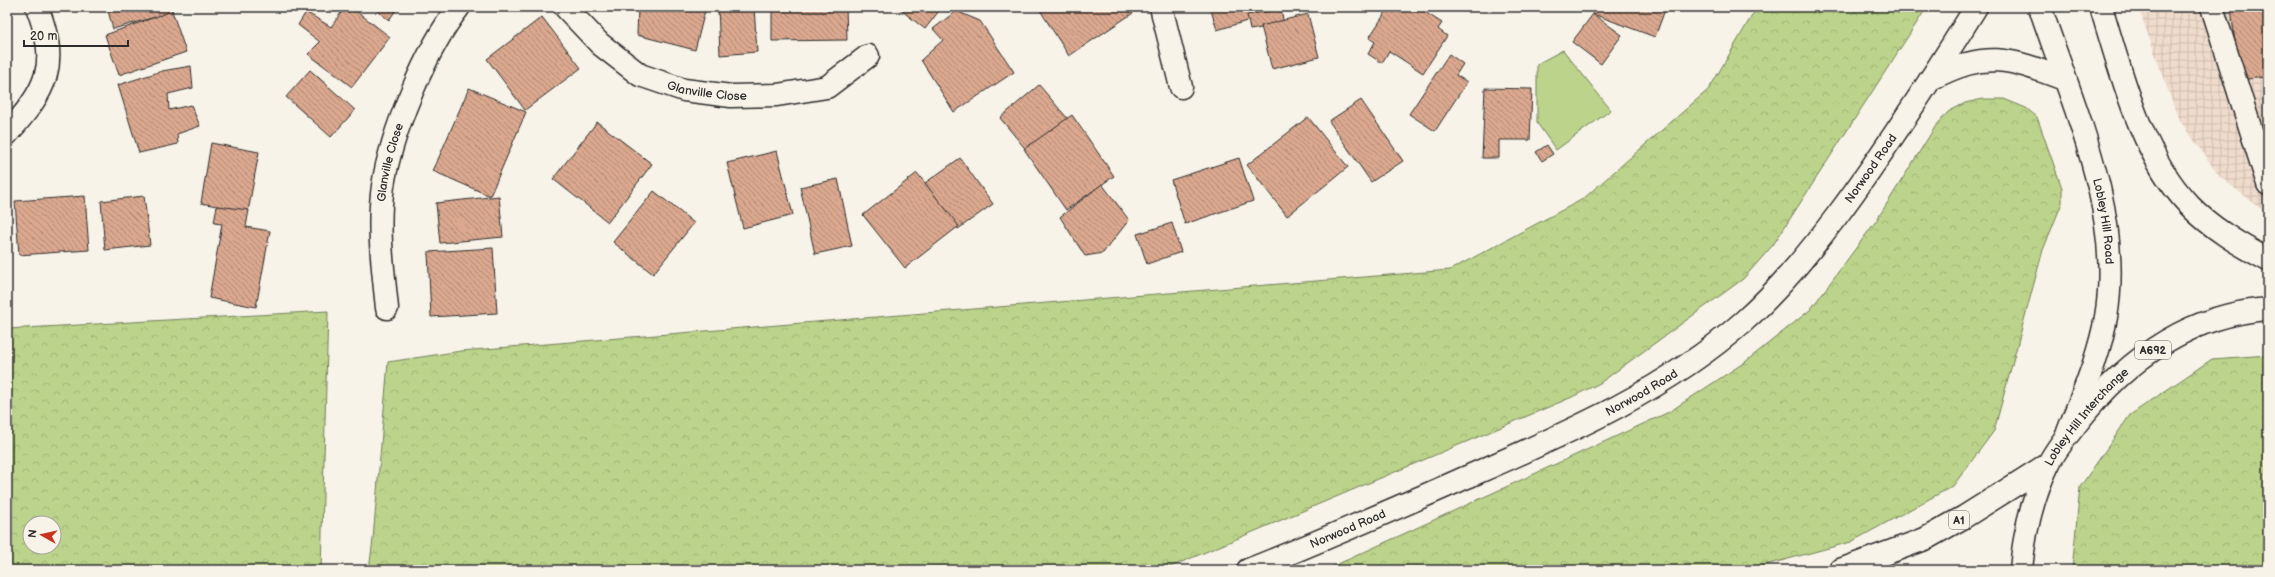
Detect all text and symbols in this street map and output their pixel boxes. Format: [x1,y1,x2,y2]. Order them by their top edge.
scale bar [24,22,128,48]
text: 20 m [30,29,57,44]
street label: Glanville Close [665,78,747,104]
street label: Glanville Close [374,121,407,202]
street label: Norwood Road [1842,131,1901,206]
street label: Lobley Hill Road [2089,177,2117,265]
road number: A692 [2135,341,2171,359]
street label: Lobley Hill Interchange [2042,365,2132,468]
street label: Norwood Road [1603,366,1681,420]
street label: Norwood Road [1308,506,1388,552]
road number: A1 [1949,511,1969,529]
north arrow [22,515,62,555]
text: N [26,529,40,539]

